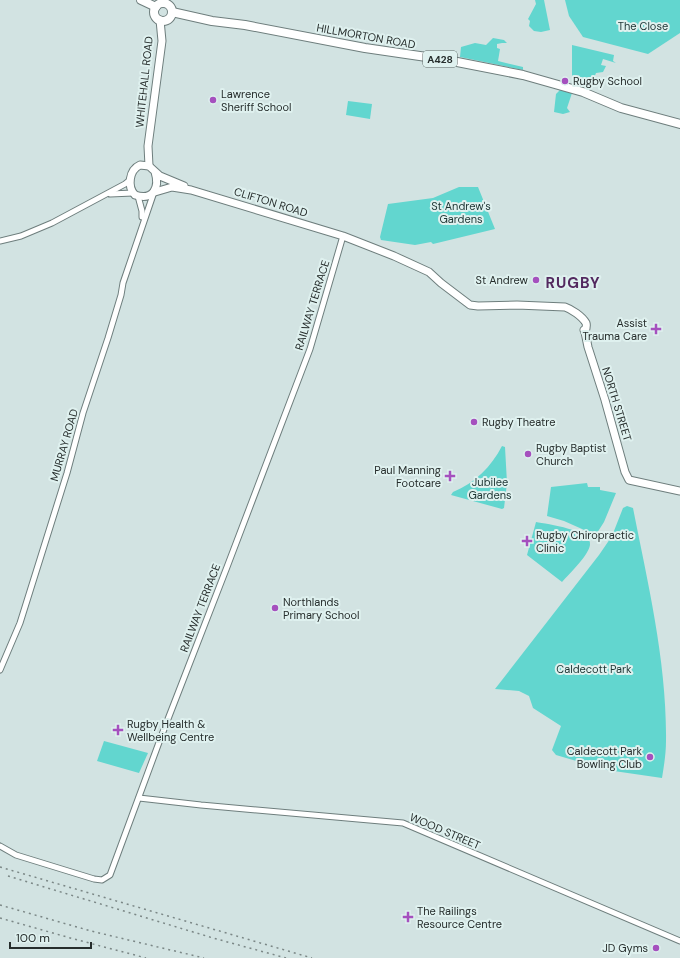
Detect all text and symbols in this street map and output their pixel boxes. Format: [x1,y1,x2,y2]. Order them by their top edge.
park label: The Close [618,19,668,33]
street label: HILLMORTON ROAD [315,20,417,52]
street label: WHITEHALL ROAD [132,35,156,128]
road number: A428 [423,51,457,67]
place label: Rugby School [573,74,642,88]
marker: Rugby School [560,76,570,86]
place label: Lawrence Sheriff School [221,87,292,114]
marker: Lawrence Sheriff School [208,95,218,105]
street label: CLIFTON ROAD [232,184,310,220]
park label: St Andrew's Gardens [431,199,491,226]
street label: RAILWAY TERRACE [292,258,332,352]
place label: St Andrew [476,273,529,287]
district label: RUGBY [545,273,601,293]
marker: St Andrew [531,275,541,285]
place label: Assist Trauma Care [582,316,647,343]
marker: Assist Trauma Care [650,323,662,335]
street label: NORTH STREET [599,365,635,443]
street label: MURRAY ROAD [47,407,81,483]
place label: Rugby Theatre [482,415,555,429]
marker: Rugby Theatre [469,417,479,427]
place label: Rugby Baptist Church [536,441,606,468]
marker: Rugby Baptist Church [523,449,533,459]
place label: Paul Manning Footcare [374,463,441,490]
marker: Paul Manning Footcare [444,470,456,482]
park label: Jubilee Gardens [468,475,512,502]
place label: Rugby Chiropractic Clinic [536,528,634,555]
marker: Rugby Chiropractic Clinic [521,535,533,547]
street label: RAILWAY TERRACE [177,562,223,654]
place label: Northlands Primary School [283,595,359,622]
marker: Northlands Primary School [270,603,280,613]
park label: Caldecott Park [556,662,632,676]
place label: Rugby Health & Wellbeing Centre [127,717,214,744]
marker: Rugby Health & Wellbeing Centre [112,724,124,736]
place label: Caldecott Park Bowling Club [567,744,642,771]
marker: Caldecott Park Bowling Club [645,752,655,762]
street label: WOOD STREET [408,810,482,852]
place label: The Railings Resource Centre [417,904,502,931]
marker: The Railings Resource Centre [402,911,414,923]
scale bar [10,924,91,950]
text: 100 m [16,930,50,946]
place label: JD Gyms [602,941,648,955]
marker: JD Gyms [651,943,661,953]

